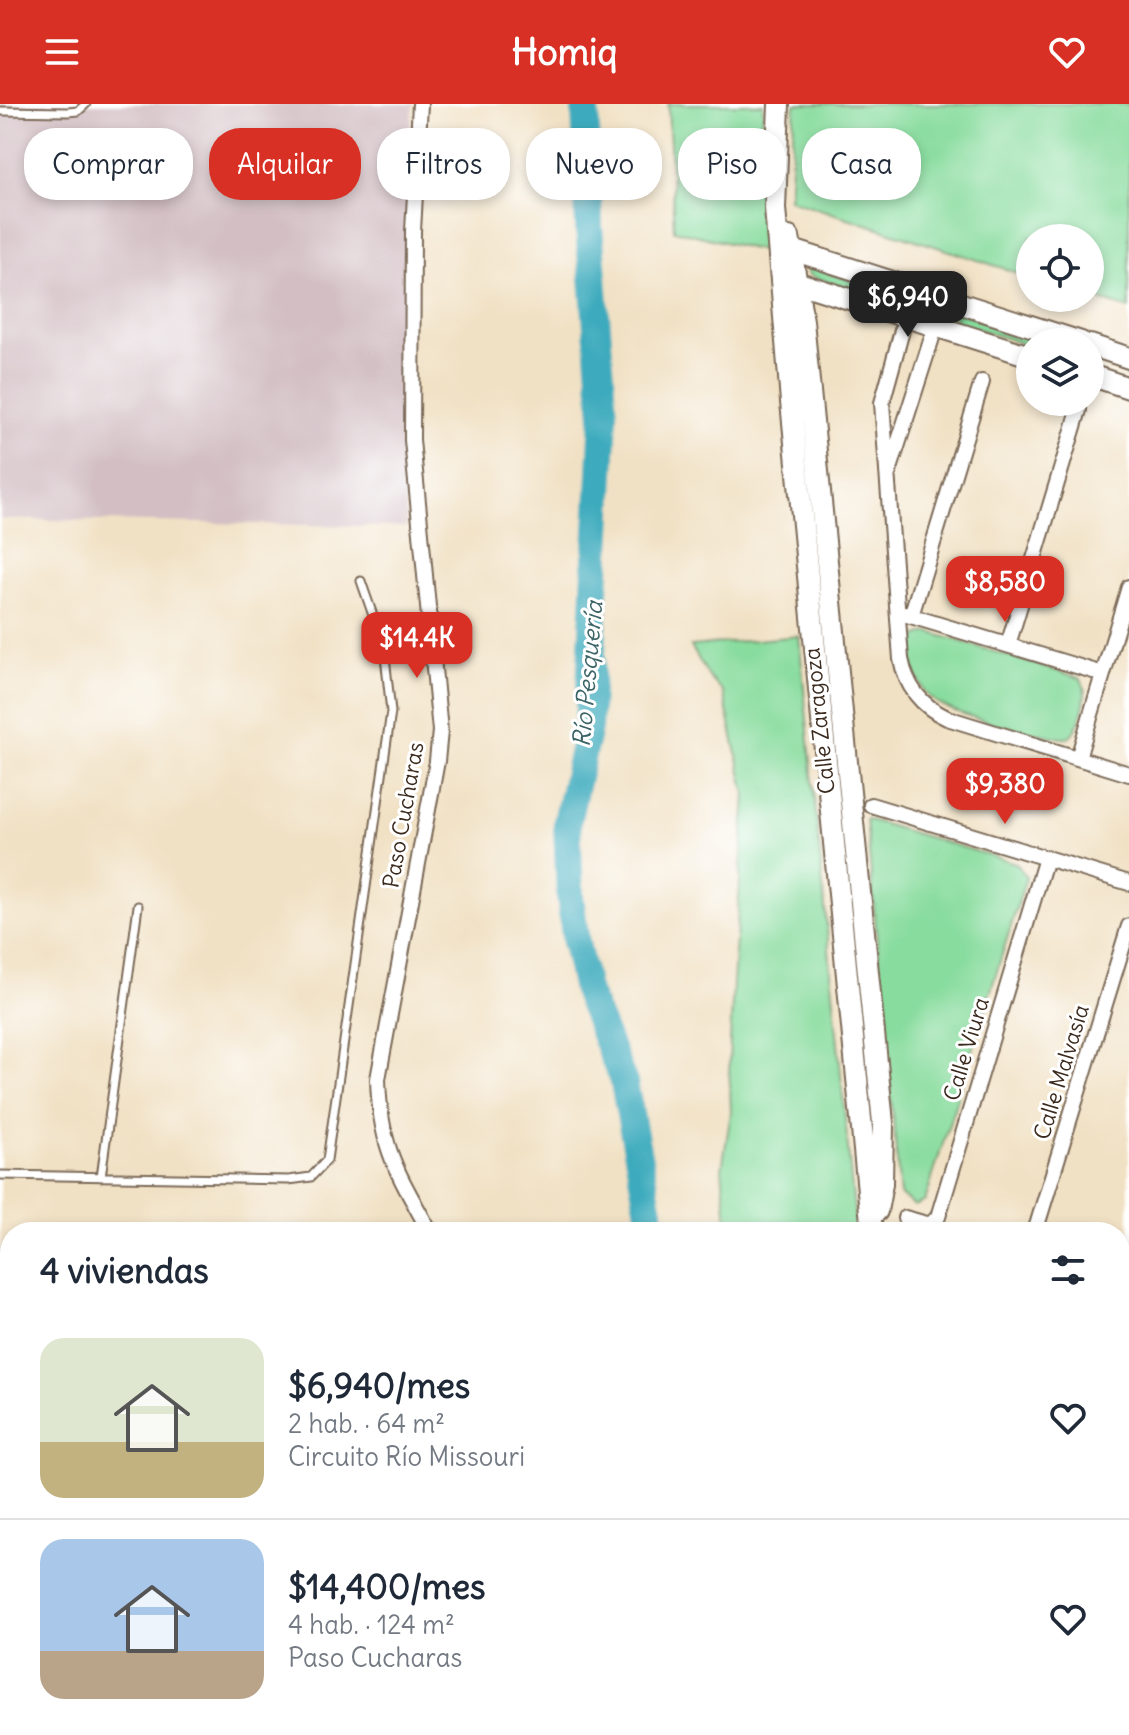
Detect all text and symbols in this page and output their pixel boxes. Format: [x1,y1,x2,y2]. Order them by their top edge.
icon: menu [40,30,84,74]
text: Homiq [512,30,617,75]
icon: heart [1045,30,1089,74]
chip: Comprar [24,128,193,200]
chip: Alquilar [209,128,361,200]
chip: Filtros [377,128,510,200]
chip: Nuevo [526,128,662,200]
chip: Piso [678,128,786,200]
chip: Casa [802,128,921,200]
map controls [1016,224,1104,416]
button: locate [1016,224,1104,312]
pin: $6,940 [843,271,973,339]
text: $6,940 [867,280,949,313]
button: layers [1016,328,1104,416]
pin: $8,580 [940,556,1070,624]
text: $8,580 [964,565,1046,598]
water label: Río Pesquería [566,599,608,748]
pin: $14.4K [352,612,482,680]
text: $14.4K [379,621,455,654]
street label: Calle Zaragoza [797,646,841,796]
street label: Paso Cucharas [376,740,430,890]
pin: $9,380 [940,758,1070,826]
text: $9,380 [964,767,1046,800]
street label: Calle Viura [937,994,995,1104]
street label: Calle Malvasía [1027,1001,1095,1143]
icon: filters [1046,1248,1090,1292]
text: 4 viviendas [40,1249,209,1292]
text: $6,940/mes [288,1364,470,1407]
icon: home [104,1370,200,1466]
icon: heart [1046,1396,1090,1440]
text: 2 hab. · 64 m² [288,1407,445,1440]
text: Circuito Río Missouri [288,1440,525,1473]
text: $14,400/mes [288,1565,485,1608]
icon: home [104,1571,200,1667]
icon: heart [1046,1597,1090,1641]
text: 4 hab. · 124 m² [288,1608,455,1641]
text: Paso Cucharas [288,1641,462,1674]

